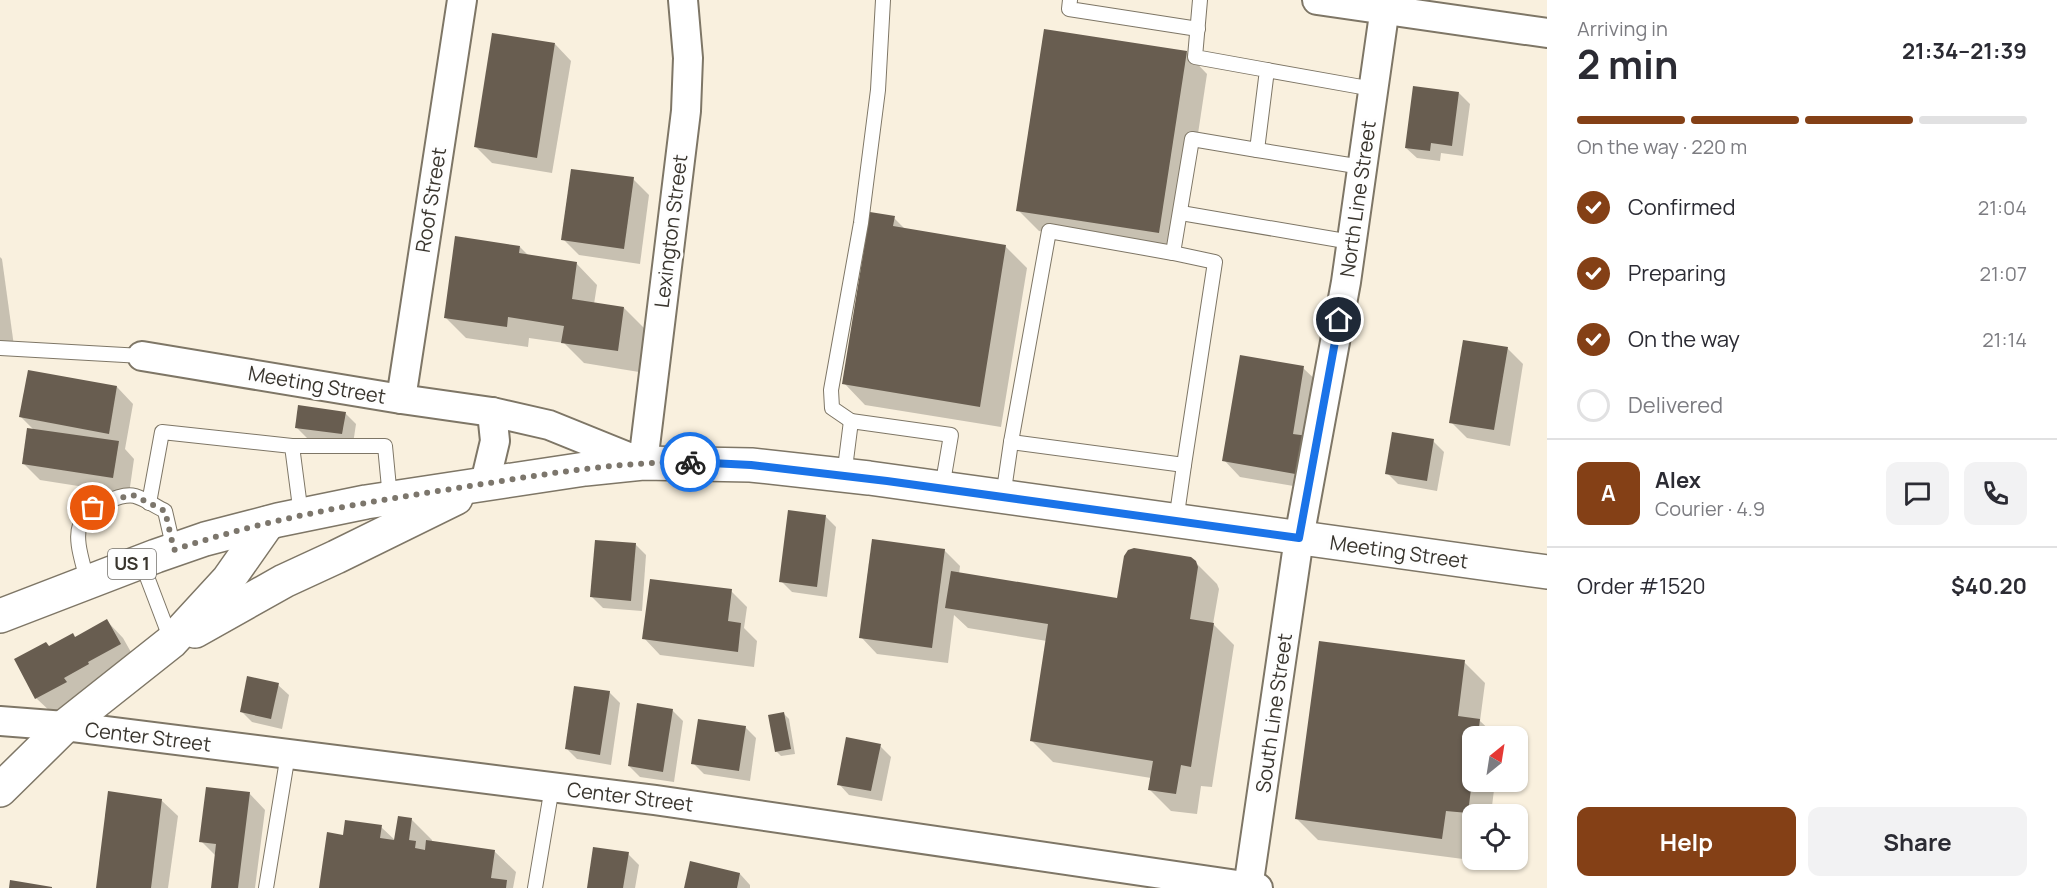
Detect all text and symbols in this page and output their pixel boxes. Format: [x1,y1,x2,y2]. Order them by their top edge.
text: Arriving in [1577,15,1668,42]
text: 21:34–21:39 [1902,36,2027,66]
text: 2 min [1577,37,1678,91]
street label: North Line Street [1333,119,1382,279]
text: On the way · 220 m [1577,133,1747,160]
street label: Roof Street [409,145,452,254]
street label: Lexington Street [648,153,693,309]
icon: check [1577,191,1610,224]
text: Confirmed [1628,192,1736,222]
text: 21:04 [1978,194,2027,221]
icon: check [1577,257,1610,290]
text: Preparing [1628,258,1726,288]
text: 21:07 [1980,260,2027,287]
pin [1313,294,1364,345]
icon: home [1322,303,1355,336]
icon: check [1577,323,1610,356]
text: On the way [1628,324,1740,354]
text: 21:14 [1982,326,2027,353]
street label: Meeting Street [246,359,388,410]
text: Delivered [1628,390,1723,420]
courier [660,432,720,492]
icon: bike [674,446,707,479]
button: chat [1886,462,1949,525]
button: phone [1964,462,2027,525]
text: Alex [1655,465,1701,495]
text: A [1601,478,1616,508]
pin [67,482,118,533]
icon: bag [76,491,109,524]
text: Courier · 4.9 [1655,495,1765,522]
street label: Meeting Street [1328,528,1470,575]
road number: US 1 [108,549,156,579]
text: Order #1520 [1577,571,1706,601]
text: $40.20 [1951,571,2027,601]
street label: South Line Street [1249,631,1298,795]
street label: Center Street [83,715,213,758]
north arrow [1462,726,1528,792]
map controls [1462,726,1528,870]
street label: Center Street [565,775,695,818]
button: locate [1462,804,1528,870]
button: Help [1577,807,1796,876]
button: Share [1808,807,2027,876]

